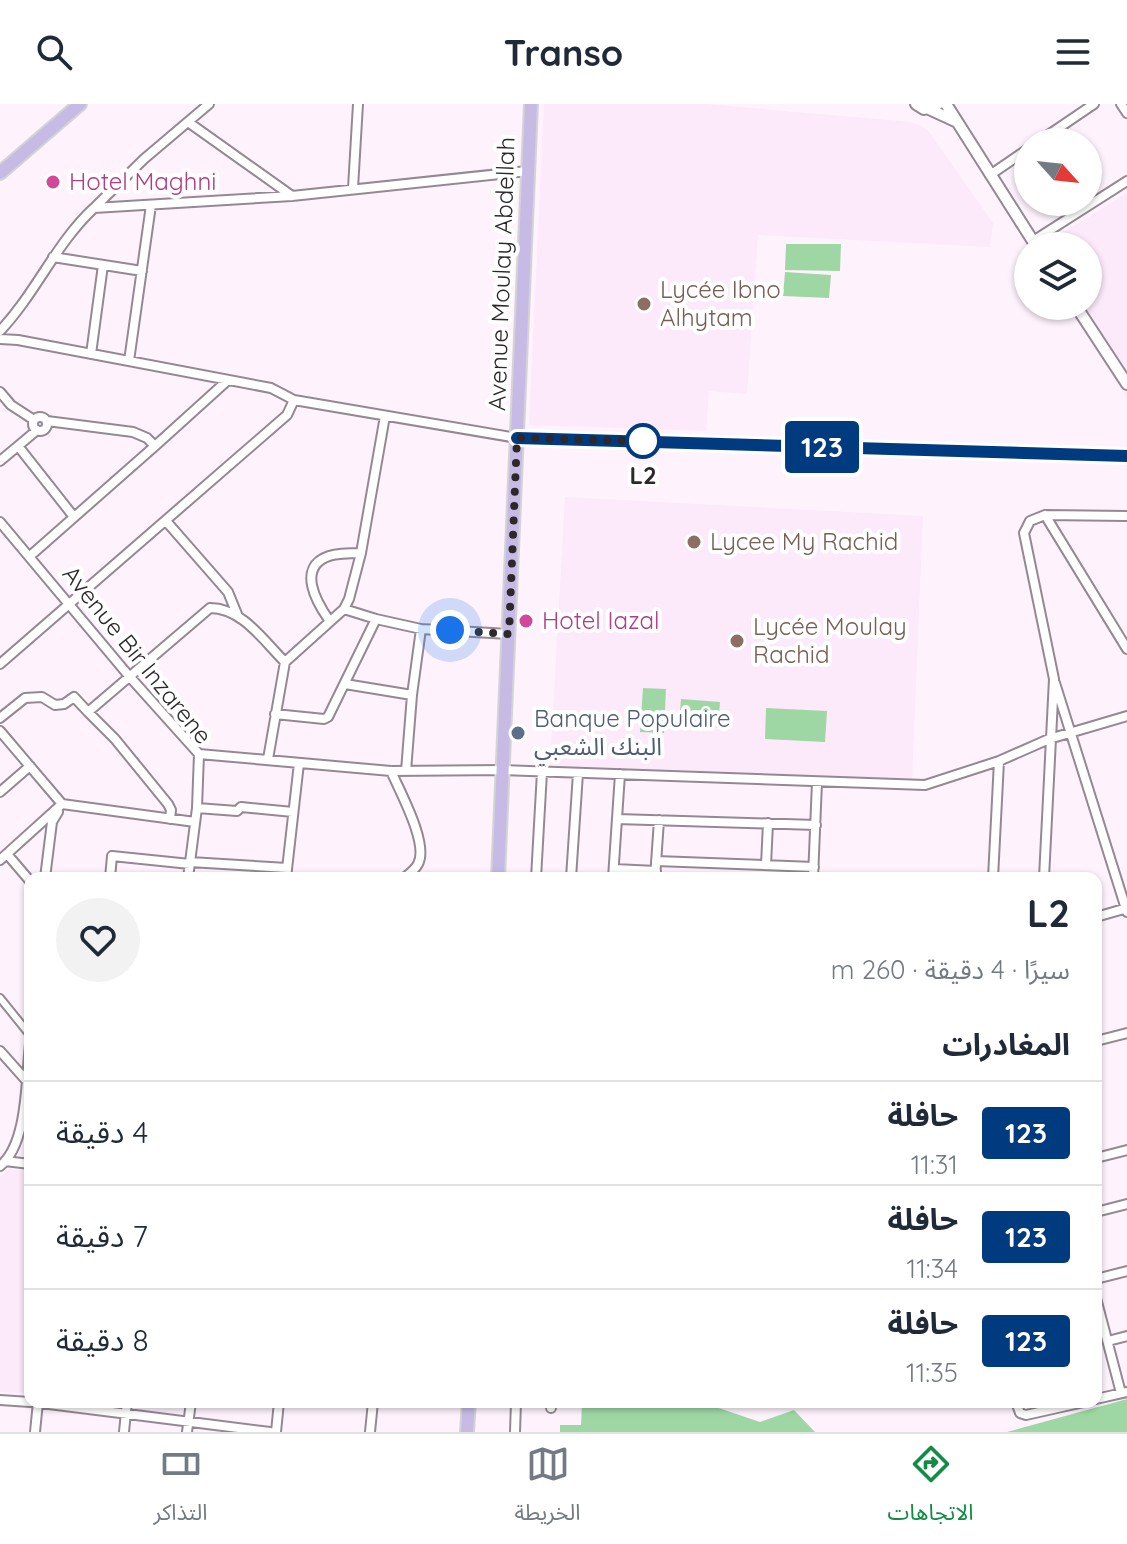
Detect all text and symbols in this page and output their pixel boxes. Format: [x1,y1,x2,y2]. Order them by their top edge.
icon: search [32,30,76,74]
text: Transo [504,30,623,75]
icon: menu [1051,30,1095,74]
north arrow [1014,128,1102,216]
map controls [1014,128,1102,320]
street label: Avenue Moulay Abdellah [481,136,521,412]
place label: Hotel Maghni [69,166,216,196]
marker: Hotel Maghni [44,173,62,191]
button: layers [1014,232,1102,320]
place label: Lycée Ibno Alhytam [660,274,781,332]
marker: Lycée Ibno Alhytam [635,295,653,313]
line badge: 123 [776,421,868,473]
marker: L2 [626,424,660,458]
text: 123 [801,429,843,464]
place label: L2 [629,460,657,490]
place label: Lycee My Rachid [710,526,898,556]
marker: Lycee My Rachid [685,533,703,551]
street label: Avenue Bir Inzarene [57,559,219,750]
place label: Hotel Iazal [542,605,660,635]
your location [430,610,470,650]
place label: Lycée Moulay Rachid [753,611,907,669]
marker: Hotel Iazal [517,612,535,630]
marker: Lycée Moulay Rachid [728,632,746,650]
place label: Banque Populaire البنك الشعبي [534,703,731,766]
marker: Banque Populaire البنك الشعبي [509,724,527,742]
text: L2 [1027,889,1070,937]
button: heart [56,898,140,982]
text: سيرًا · 4 دقيقة · 260 m [831,953,1070,986]
text: المغادرات [942,1025,1070,1063]
text: حافلة [887,1096,958,1134]
text: 4 دقيقة [56,1113,148,1151]
text: 123 [1005,1115,1047,1150]
text: 11:31 [911,1148,958,1181]
text: حافلة [887,1200,958,1238]
text: 7 دقيقة [56,1217,148,1255]
text: 123 [1005,1219,1047,1254]
text: 11:34 [907,1252,958,1285]
text: حافلة [887,1304,958,1342]
text: 8 دقيقة [56,1321,149,1359]
text: 123 [1005,1323,1047,1358]
text: 11:35 [906,1356,958,1389]
tab: التذاكر [154,1442,207,1536]
tab: الخريطة [515,1442,580,1536]
tab: الاتجاهات [888,1442,973,1536]

